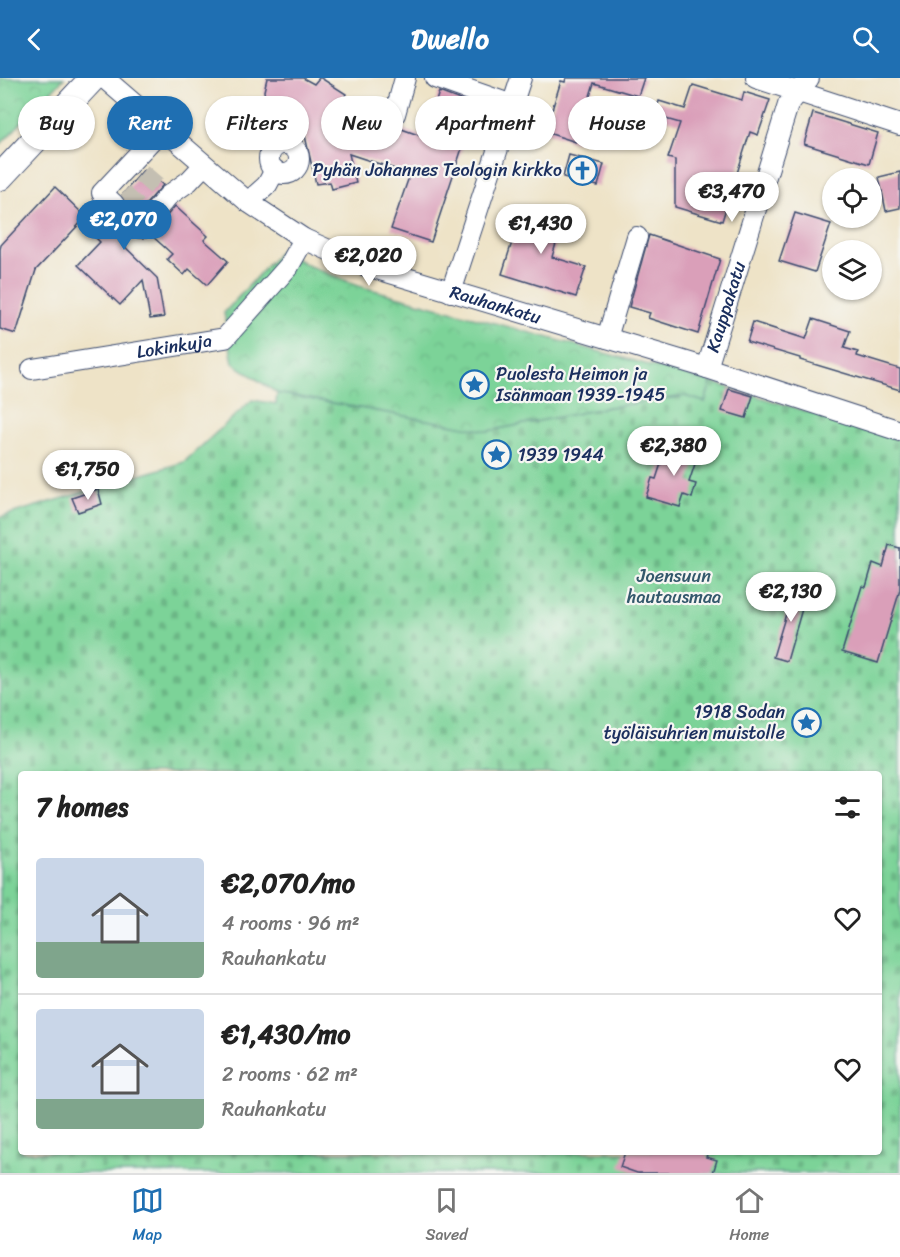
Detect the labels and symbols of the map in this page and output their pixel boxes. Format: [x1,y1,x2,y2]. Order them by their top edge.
place label: Pyhän Johannes Teologin kirkko [312,154,562,186]
church icon: Pyhän Johannes Teologin kirkko [567,154,599,186]
pin: €3,470 [683,172,781,223]
pin: €2,070 [75,200,173,251]
pin: €1,430 [492,204,590,255]
pin: €2,020 [320,236,418,287]
street label: Kauppakatu [697,257,755,356]
street label: Rauhankatu [446,276,545,334]
street label: Lokinkuja [134,324,214,368]
place label: Puolesta Heimon ja Isänmaan 1939-1945 [495,358,666,411]
place icon: Puolesta Heimon ja Isänmaan 1939-1945 [459,368,491,400]
pin: €2,380 [625,426,723,477]
place icon: 1939 1944 [481,439,513,471]
place label: 1939 1944 [518,439,604,471]
pin: €1,750 [39,450,137,501]
park label: Joensuun hautausmaa [626,560,721,613]
pin: €2,130 [742,572,840,623]
place label: 1918 Sodan työläisuhrien muistolle [604,696,785,749]
place icon: 1918 Sodan työläisuhrien muistolle [790,706,822,738]

